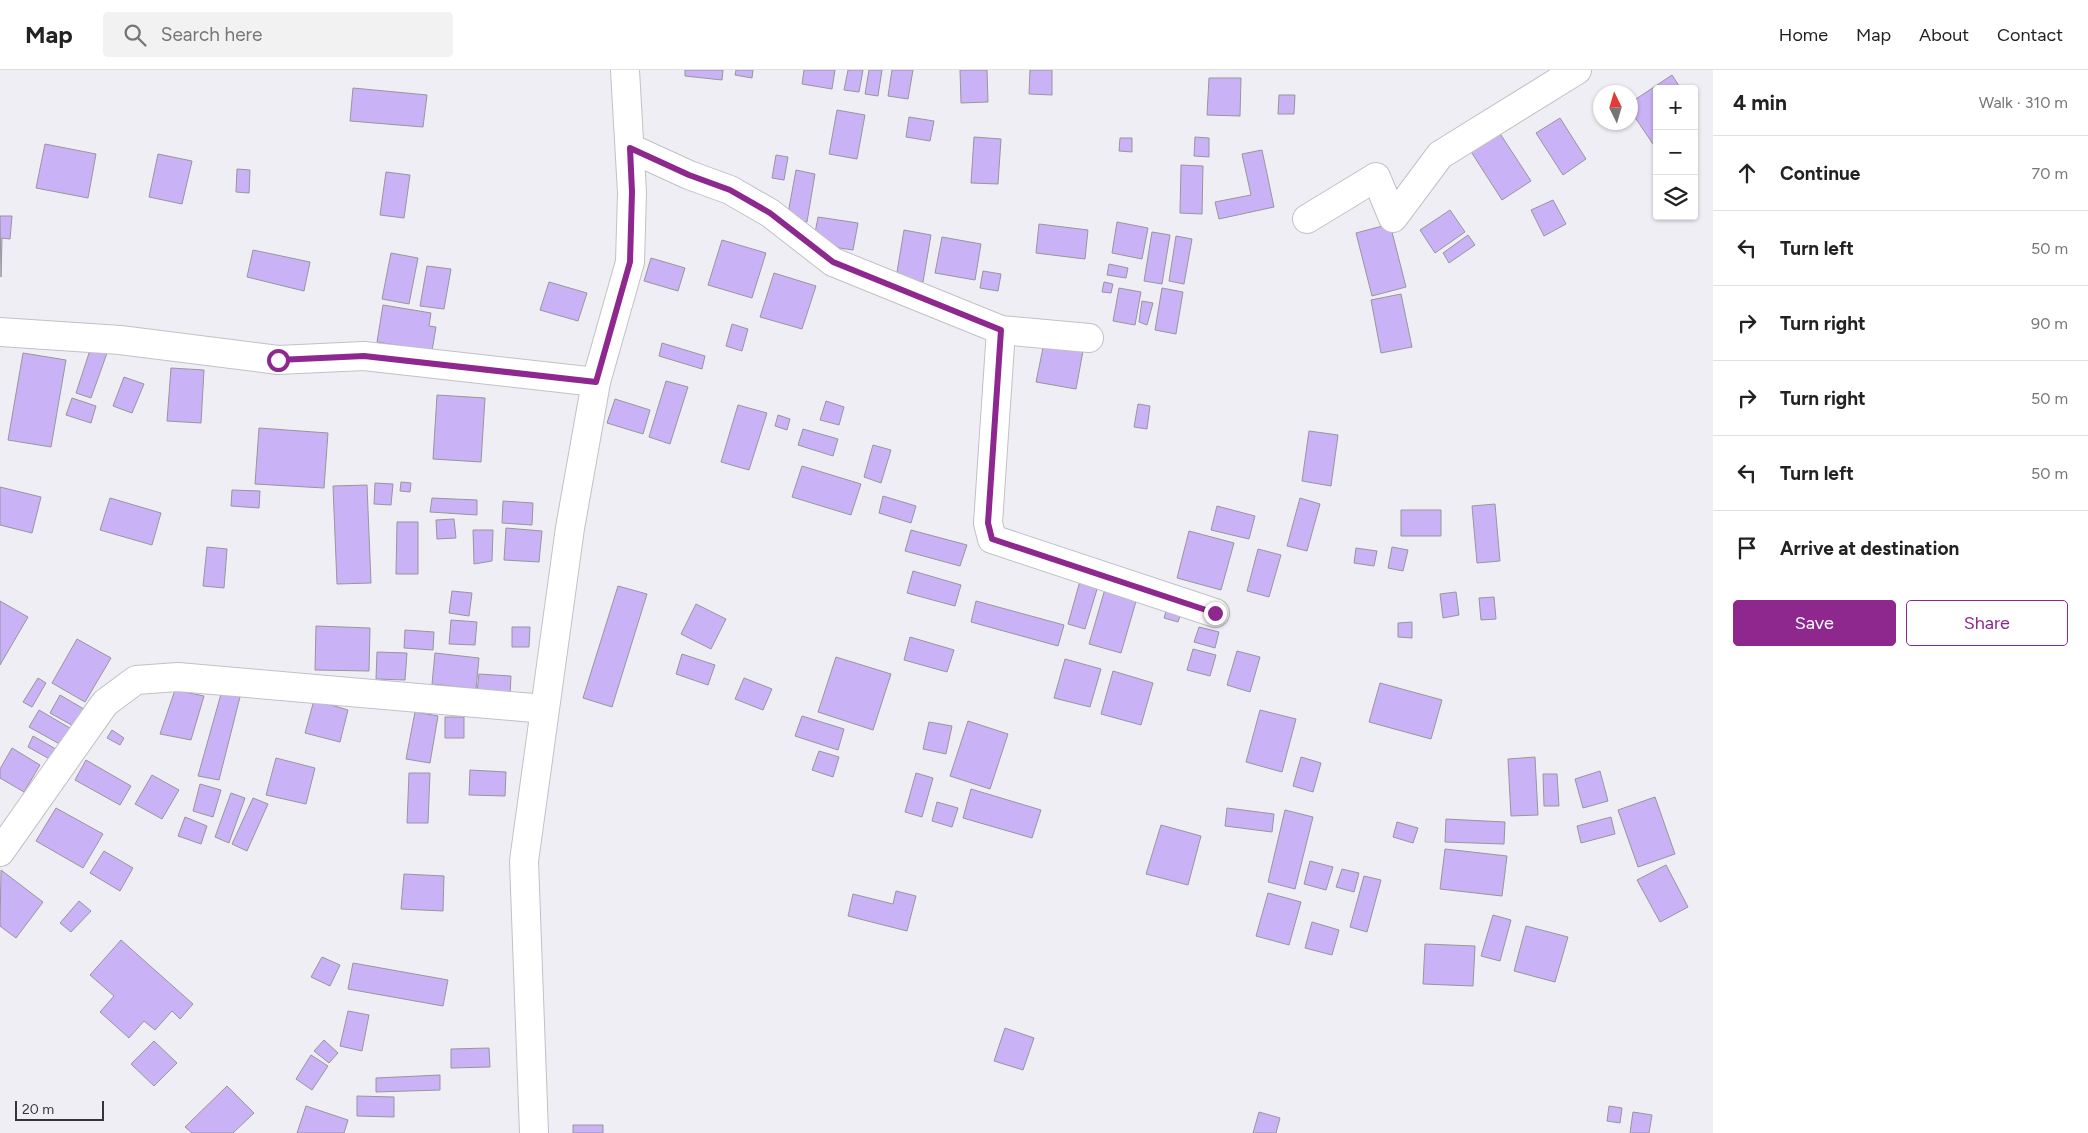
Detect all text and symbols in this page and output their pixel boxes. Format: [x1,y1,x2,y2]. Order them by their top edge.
search box [103,12,453,57]
text: Map [25,20,73,49]
icon: search [121,21,149,49]
text: Search here [161,23,262,46]
text: Home [1779,24,1828,46]
text: Map [1856,24,1891,46]
text: About [1919,24,1969,46]
text: Contact [1997,24,2063,46]
north arrow [1593,85,1638,130]
map controls [1653,85,1698,220]
button: + [1653,85,1698,130]
text: 4 min [1733,90,1787,115]
text: Walk · 310 m [1979,93,2068,112]
button: − [1653,130,1698,175]
icon: ahead [1733,159,1761,187]
text: Continue [1780,162,1860,185]
text: 70 m [2032,164,2068,183]
button: layers [1653,175,1698,220]
icon: left [1733,234,1761,262]
text: Turn left [1780,237,1854,260]
text: 50 m [2031,239,2068,258]
icon: right [1733,309,1761,337]
text: Turn right [1780,312,1866,335]
text: 90 m [2031,314,2068,333]
route start [267,349,290,372]
icon: right [1733,384,1761,412]
text: Turn right [1780,387,1866,410]
text: 50 m [2031,389,2068,408]
icon: left [1733,459,1761,487]
text: Turn left [1780,462,1854,485]
text: 50 m [2031,464,2068,483]
icon: arrive [1733,534,1761,562]
text: Arrive at destination [1780,537,1959,560]
button: Save [1733,600,1896,646]
button: Share [1906,600,2068,646]
route end [1204,602,1227,625]
scale bar [15,1098,104,1121]
text: 20 m [22,1101,54,1118]

